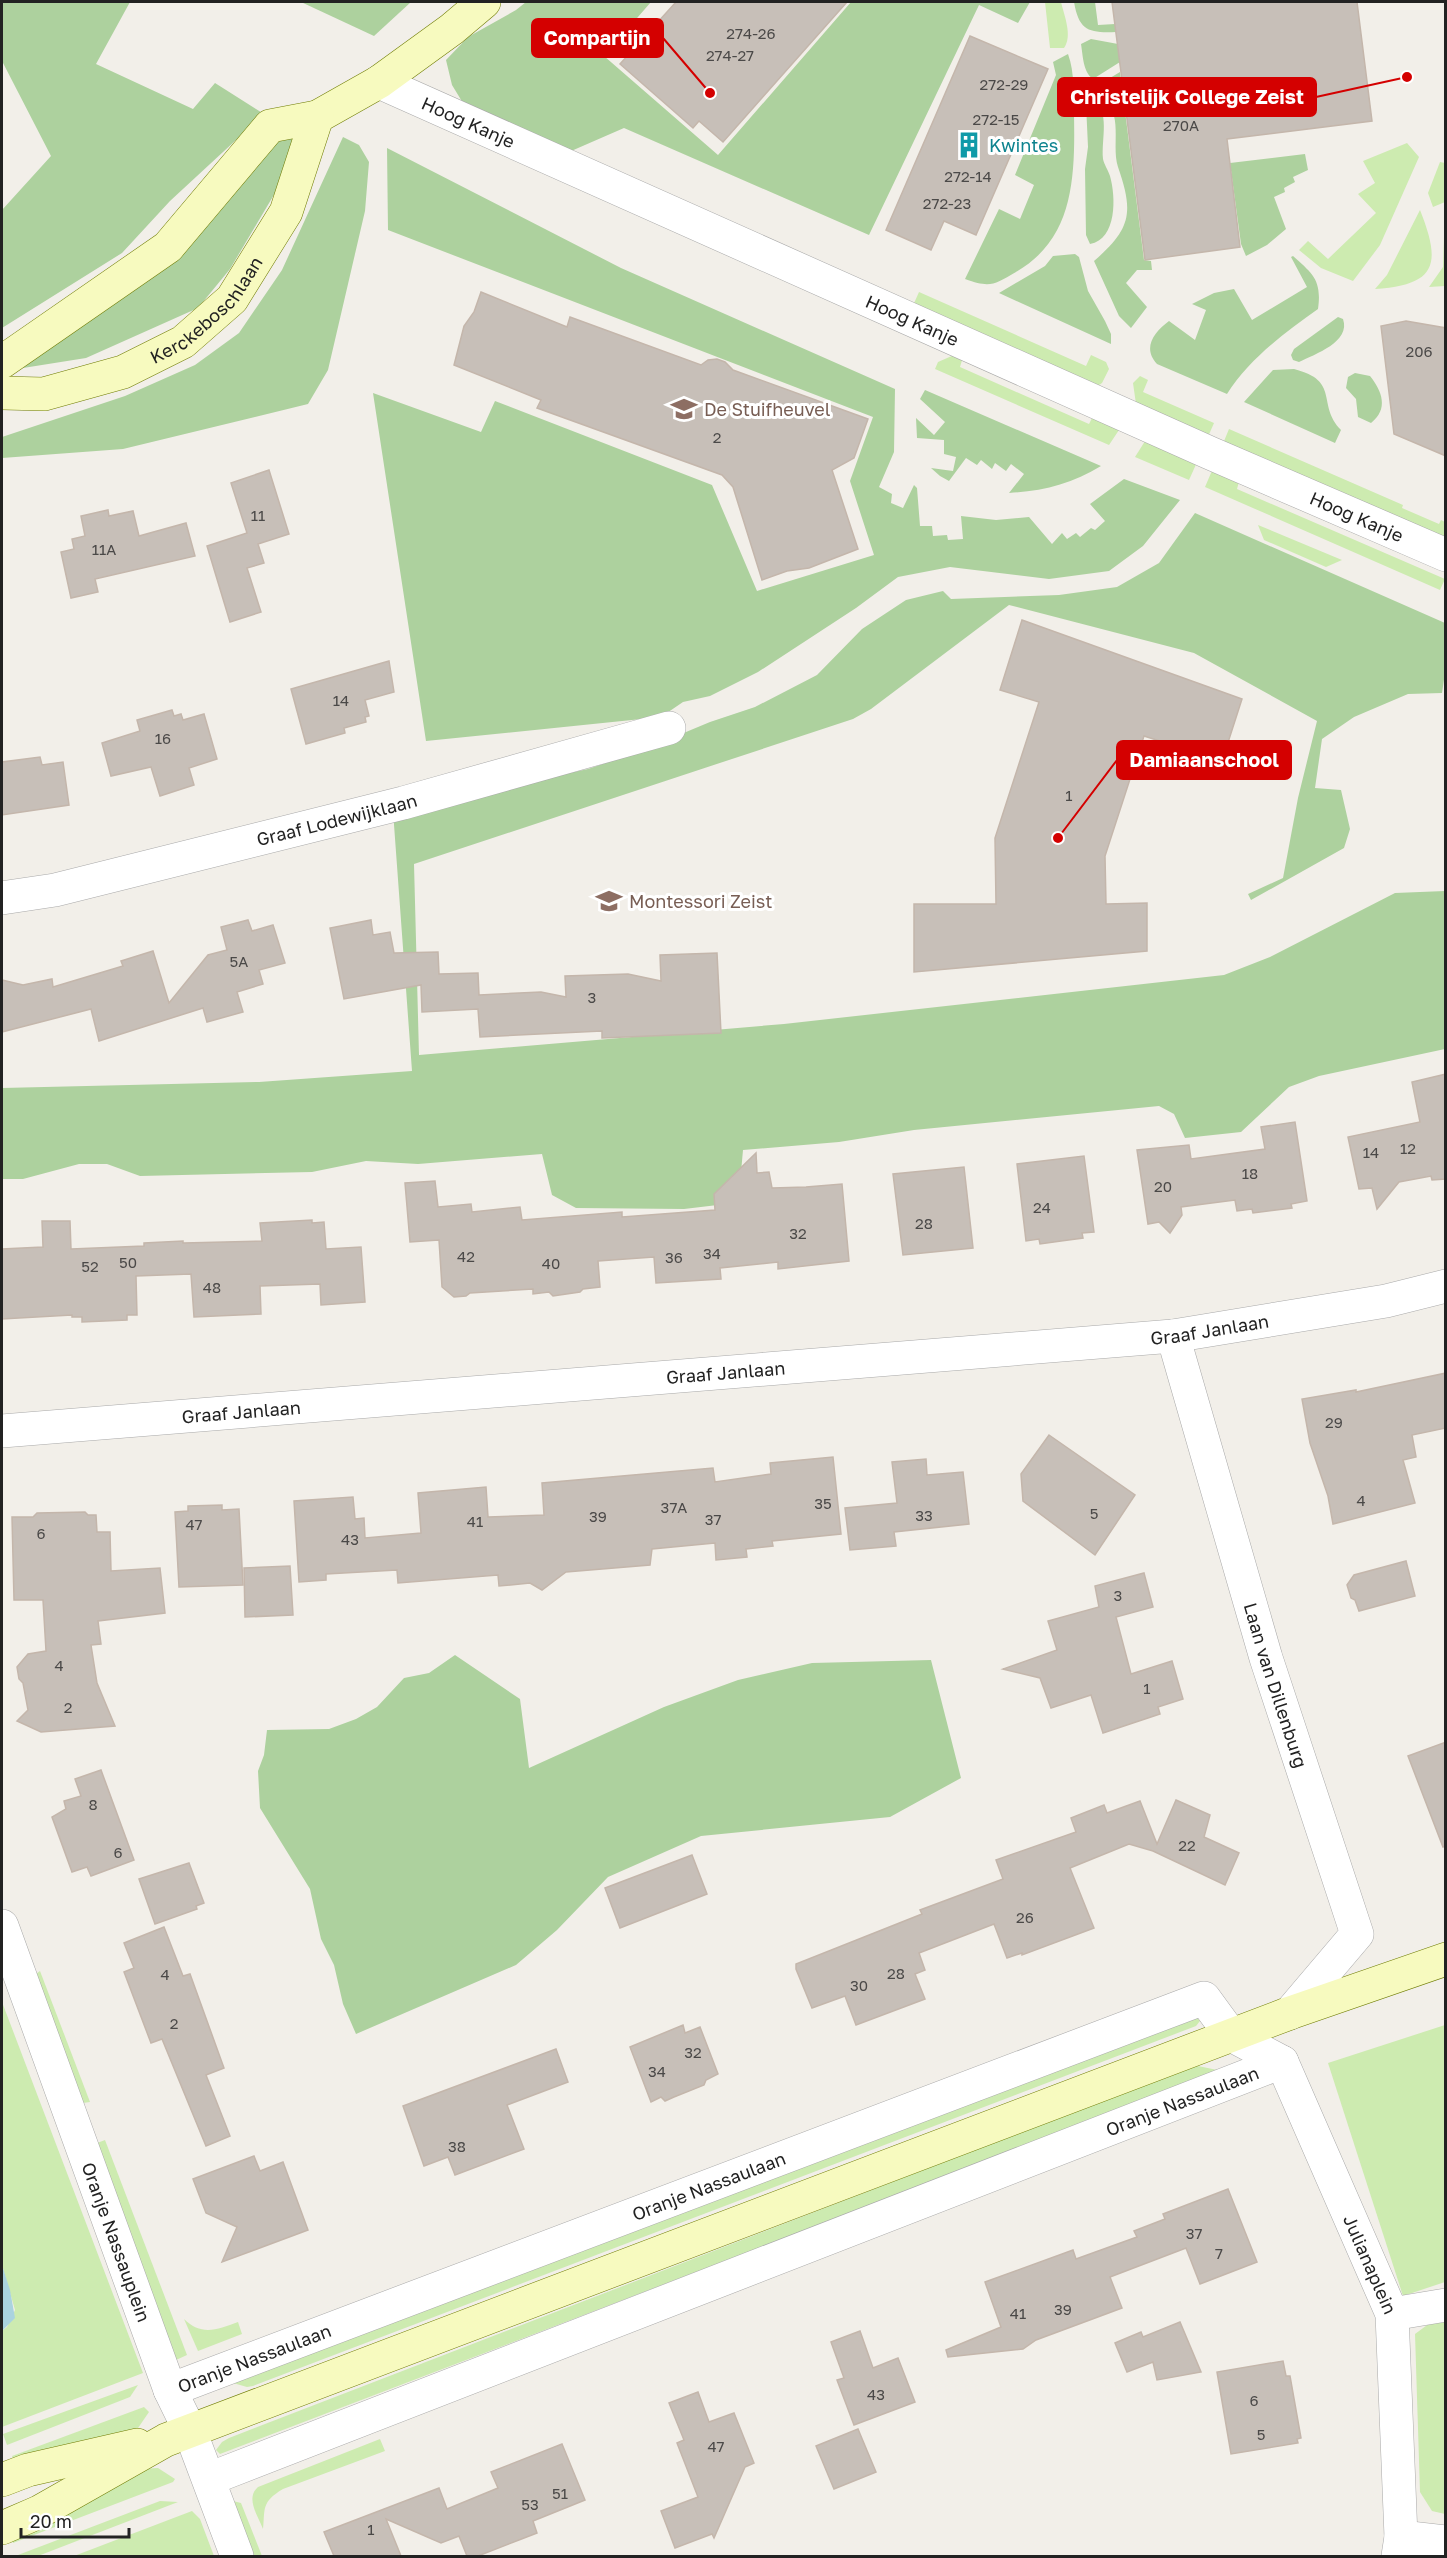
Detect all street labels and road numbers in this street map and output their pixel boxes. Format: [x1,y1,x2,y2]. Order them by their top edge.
street label: Hoog Kanje [418,92,518,152]
street label: Kerckeboschlaan [146,252,267,368]
street label: Hoog Kanje [862,290,962,350]
street label: Hoog Kanje [1307,487,1407,546]
street label: Graaf Lodewijklaan [254,789,420,850]
street label: Graaf Janlaan [1150,1309,1270,1349]
street label: Graaf Janlaan [665,1357,786,1388]
street label: Graaf Janlaan [181,1396,302,1427]
street label: Laan van Dillenburg [1240,1600,1312,1770]
street label: Oranje Nassaulaan [1102,2061,1262,2140]
street label: Oranje Nassaulaan [629,2147,788,2225]
street label: Oranje Nassauplein [77,2159,155,2325]
street label: Julianaplein [1339,2211,1402,2317]
street label: Oranje Nassaulaan [174,2319,334,2397]

